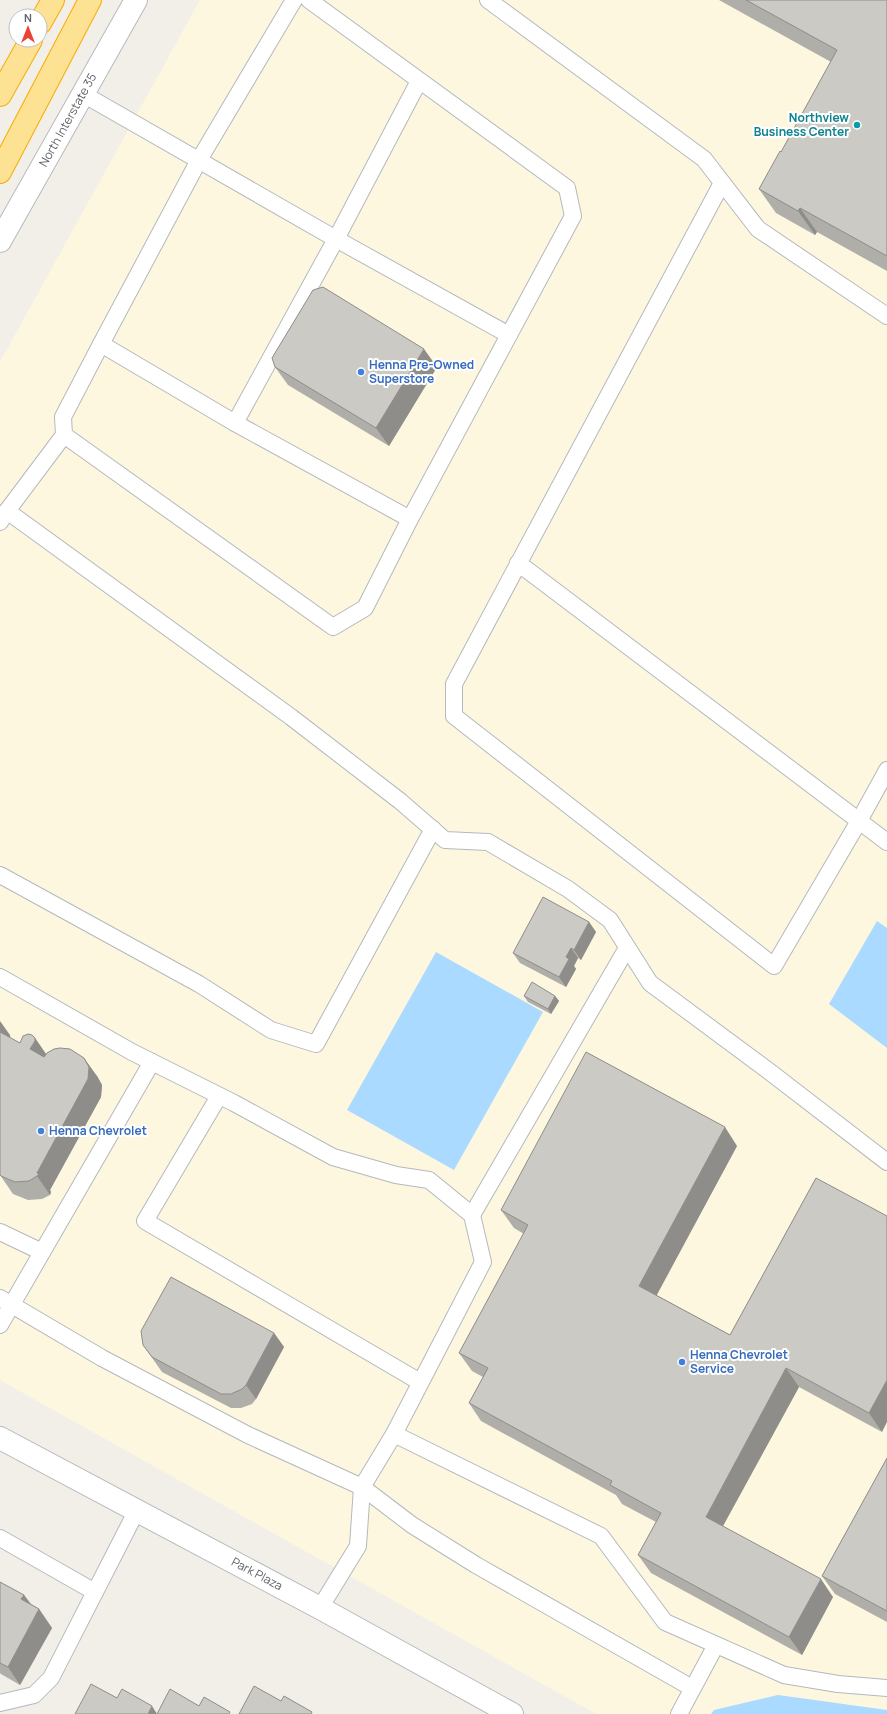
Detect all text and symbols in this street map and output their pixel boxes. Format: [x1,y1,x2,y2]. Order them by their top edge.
north arrow [8,8,48,48]
text: N [24,10,32,25]
street label: North Interstate 35 [35,70,100,170]
place label: Northview Business Center [754,109,849,140]
marker: Northview Business Center [852,120,862,130]
place label: Henna Pre-Owned Superstore [369,356,474,387]
marker: Henna Pre-Owned Superstore [356,367,366,377]
place label: Henna Chevrolet [49,1122,147,1139]
marker: Henna Chevrolet [36,1126,46,1136]
place label: Henna Chevrolet Service [690,1346,788,1377]
marker: Henna Chevrolet Service [677,1357,687,1367]
street label: Park Plaza [229,1553,286,1594]

